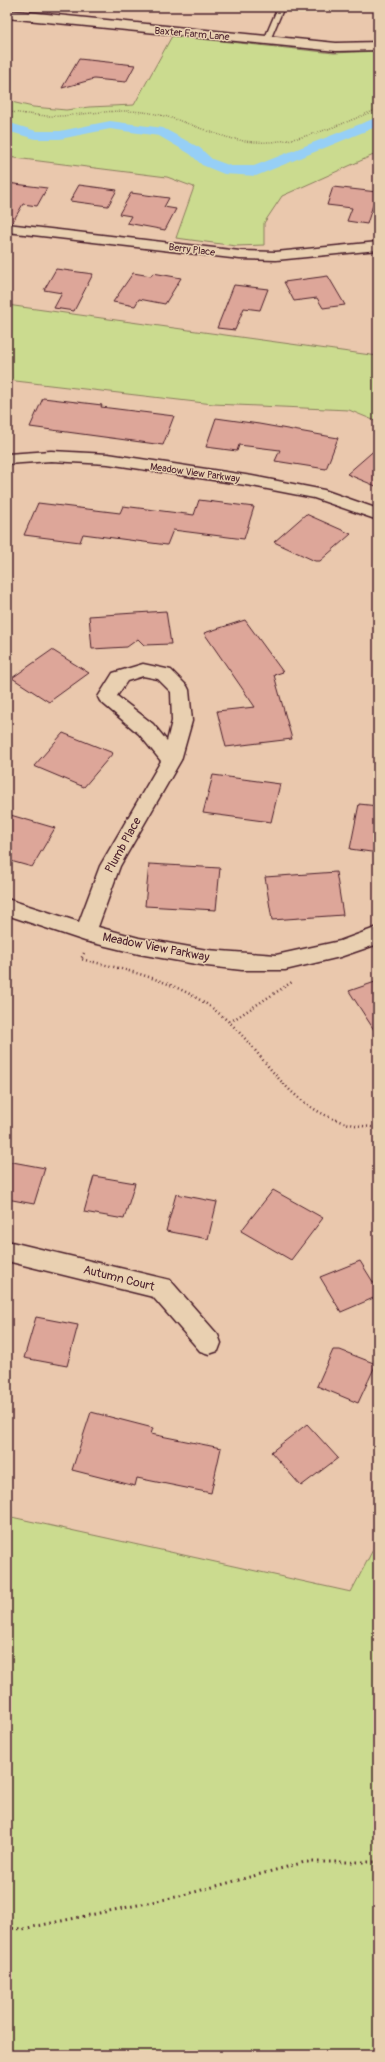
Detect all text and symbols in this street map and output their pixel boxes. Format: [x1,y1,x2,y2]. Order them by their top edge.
street label: Baxter Farm Lane [154,25,230,43]
street label: Berry Place [168,241,216,259]
street label: Meadow View Parkway [149,461,241,485]
street label: Plumb Place [102,815,145,876]
street label: Meadow View Parkway [101,930,211,965]
street label: Autumn Court [82,1262,156,1295]

